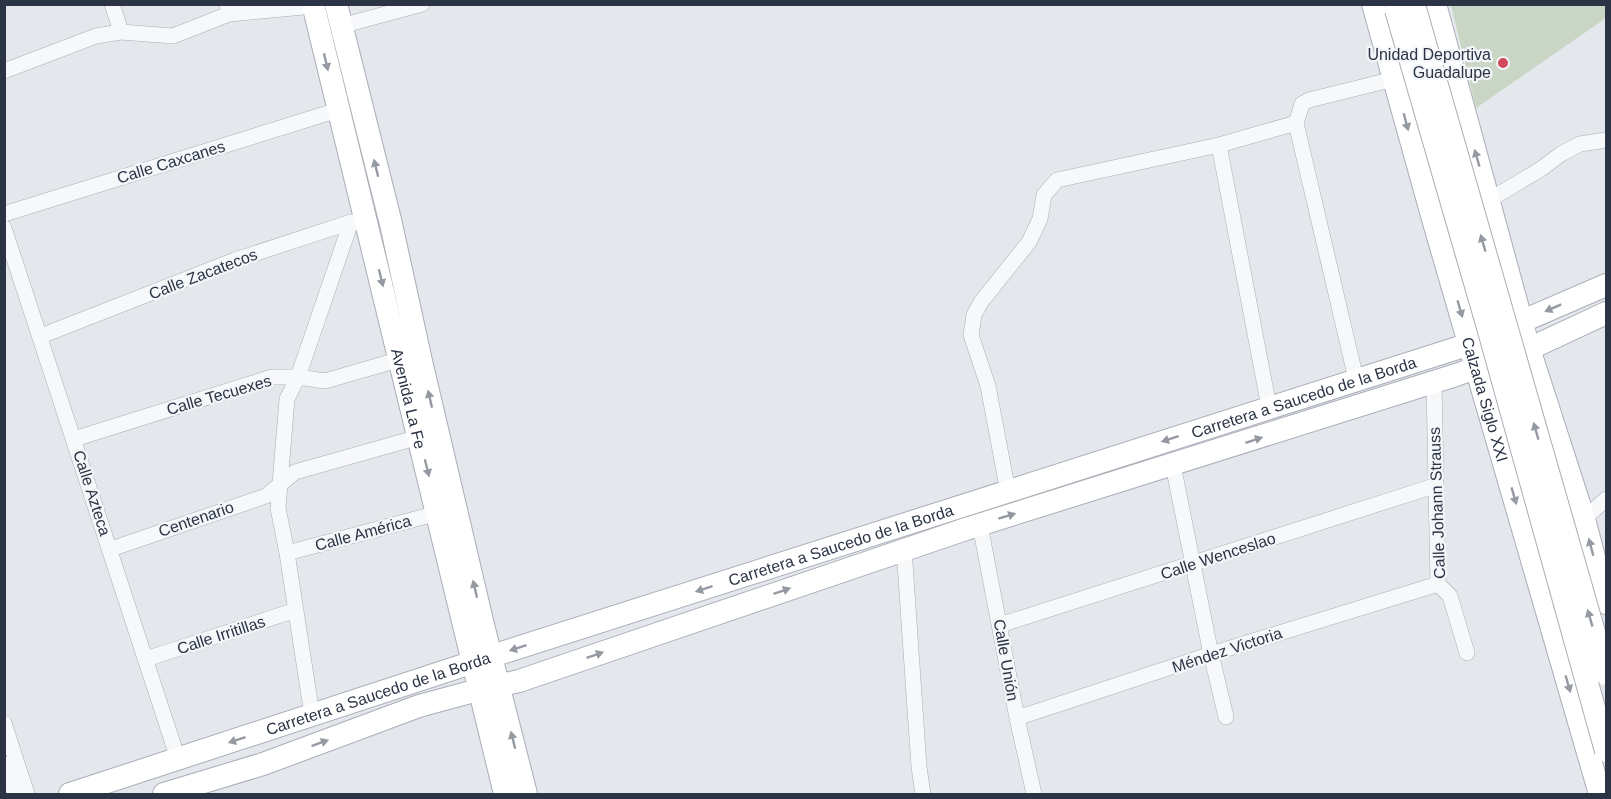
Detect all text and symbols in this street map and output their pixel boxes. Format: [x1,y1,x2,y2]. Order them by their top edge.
place label: Unidad Deportiva Guadalupe [1367,46,1491,81]
one-way arrow [322,52,332,71]
marker: Unidad Deportiva Guadalupe [1496,56,1510,70]
one-way arrow [1402,113,1411,131]
street label: Calle Caxcanes [115,137,227,187]
one-way arrow [1472,149,1482,167]
one-way arrow [371,158,381,177]
one-way arrow [1478,234,1487,252]
street label: Calle Zacatecos [146,246,260,302]
one-way arrow [377,269,387,288]
one-way arrow [1456,300,1465,318]
one-way arrow [1543,303,1561,313]
street label: Calzada Siglo XXI [1459,335,1512,464]
street label: Avenida La Fe [388,346,429,451]
street label: Carretera a Saucedo de la Borda [1189,353,1418,441]
street label: Calle Tecuexes [165,372,273,418]
one-way arrow [424,390,434,408]
one-way arrow [1531,421,1540,439]
street label: Calle Johann Strauss [1426,427,1448,579]
one-way arrow [1161,435,1179,445]
one-way arrow [1245,435,1263,444]
street label: Calle Azteca [70,448,114,538]
one-way arrow [422,459,432,477]
one-way arrow [1510,487,1519,505]
street label: Centenario [156,498,236,540]
street label: Carretera a Saucedo de la Borda [726,501,955,589]
one-way arrow [998,511,1016,520]
street label: Calle América [313,512,413,554]
street label: Calle Wenceslao [1158,529,1278,583]
one-way arrow [1586,538,1596,556]
one-way arrow [469,580,479,598]
one-way arrow [695,584,713,594]
one-way arrow [773,585,791,595]
one-way arrow [1585,609,1594,627]
street label: Calle Irritillas [175,613,267,657]
street label: Calle Unión [990,618,1022,702]
street label: Méndez Victoria [1170,624,1284,676]
one-way arrow [509,644,527,653]
street label: Carretera a Saucedo de la Borda [264,649,492,738]
one-way arrow [586,649,604,659]
one-way arrow [1564,675,1573,693]
one-way arrow [508,731,518,749]
one-way arrow [228,736,246,745]
one-way arrow [311,737,329,747]

